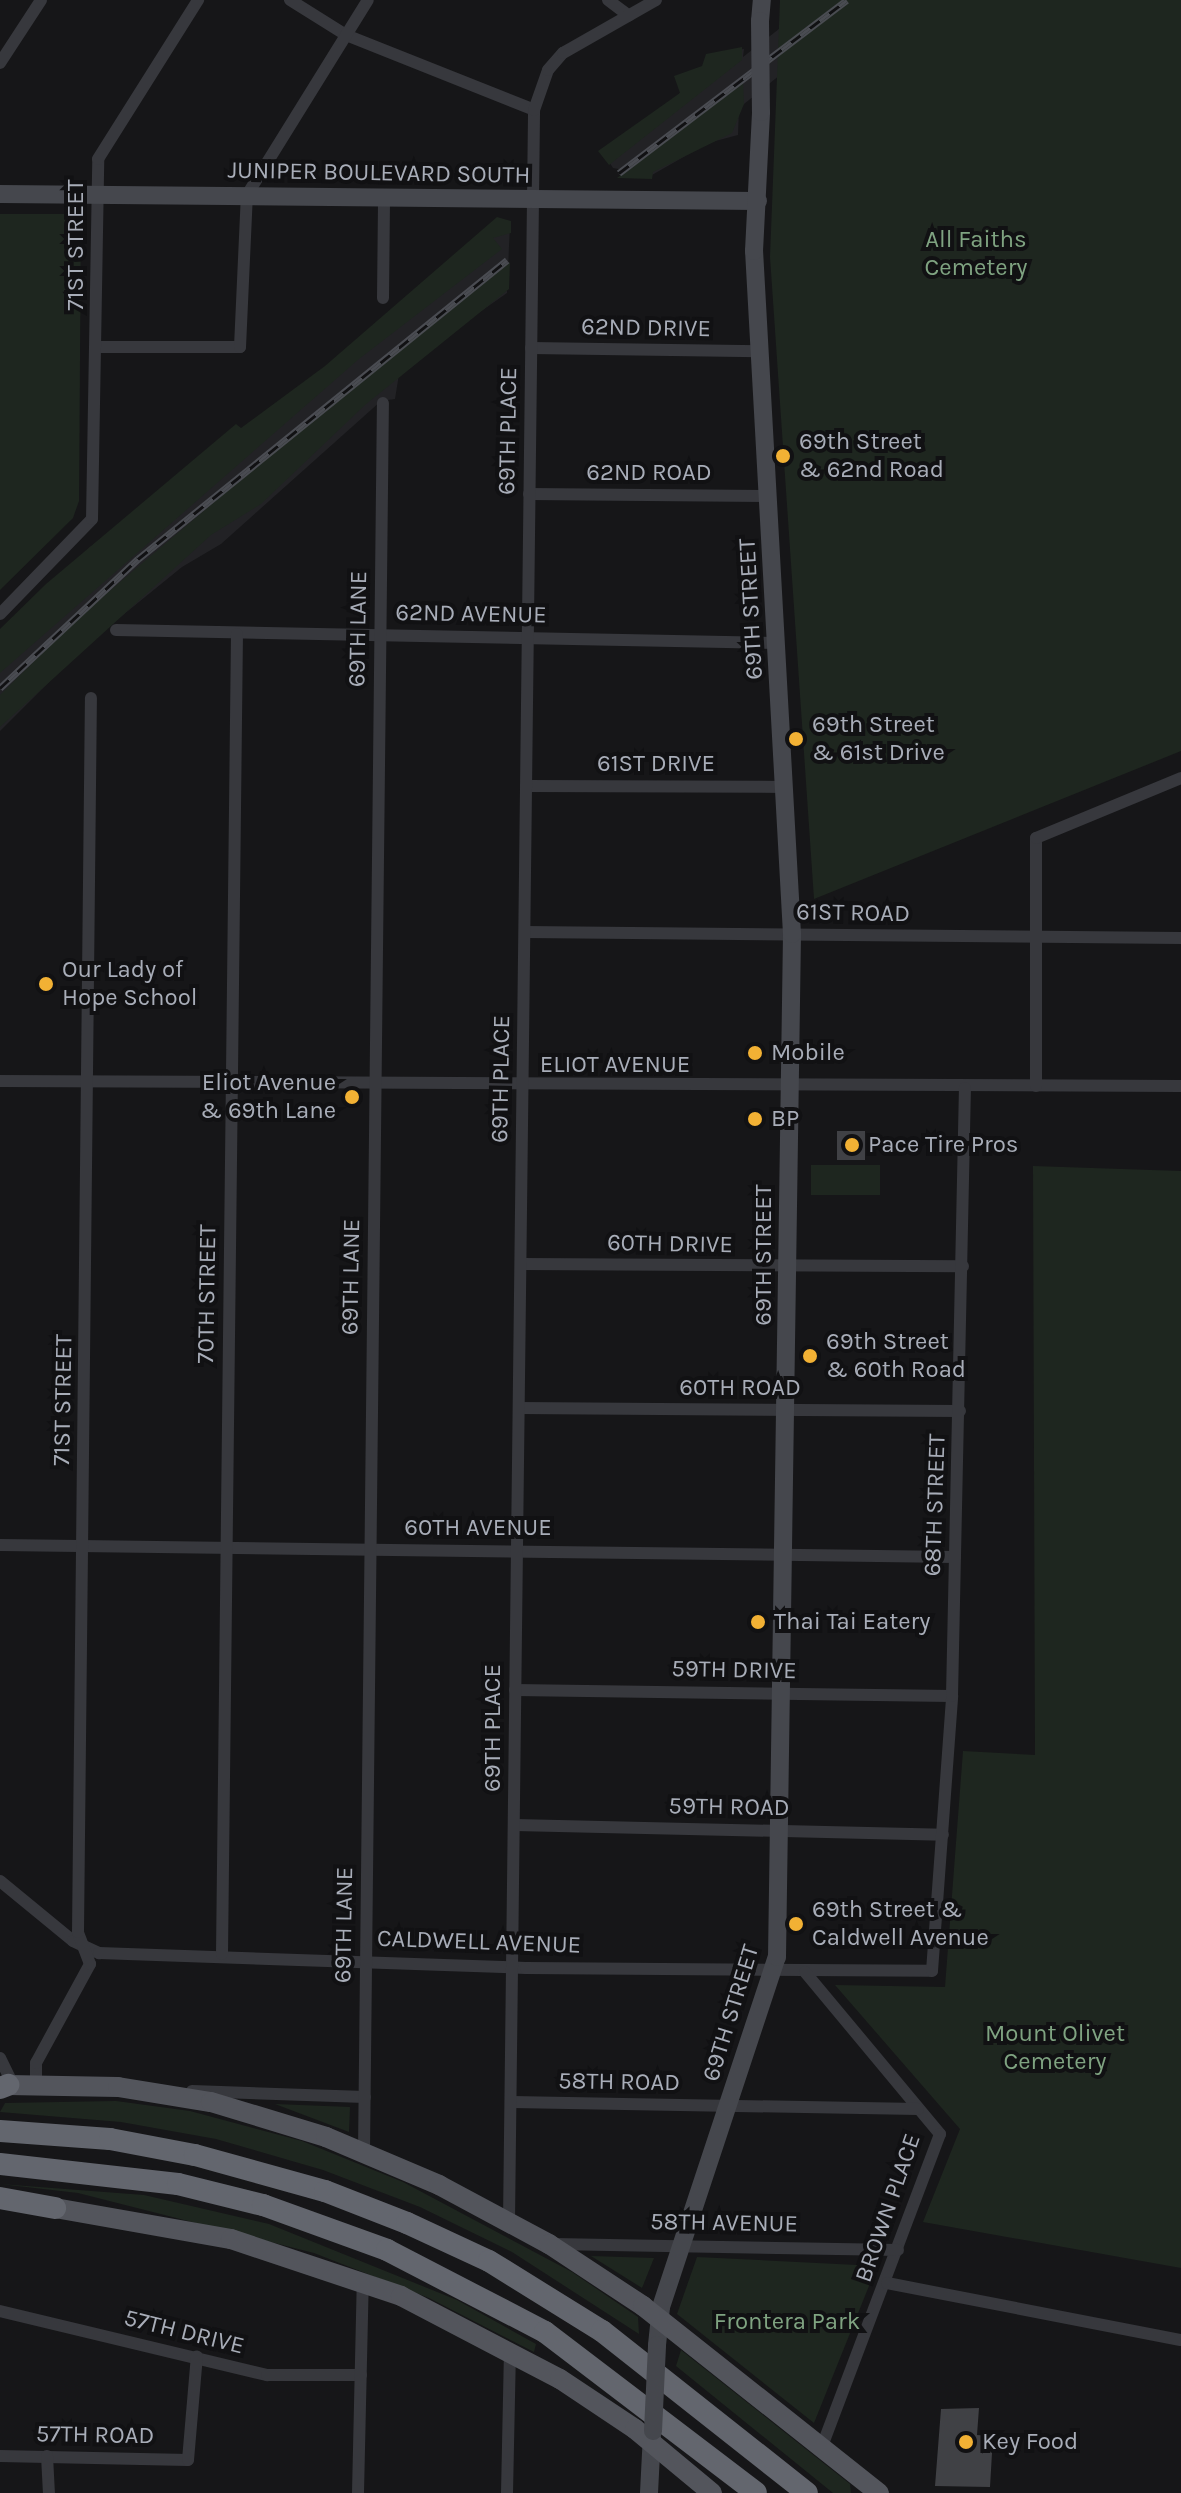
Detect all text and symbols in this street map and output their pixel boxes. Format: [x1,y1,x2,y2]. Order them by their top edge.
street label: JUNIPER BOULEVARD SOUTH [227,156,531,190]
street label: 71ST STREET [62,179,90,311]
park label: All Faiths Cemetery [924,226,1028,282]
street label: 62ND DRIVE [581,312,711,344]
street label: 69TH PLACE [492,367,524,495]
place label: 69th Street & 62nd Road [799,428,944,484]
marker: 69th Street & 62nd Road [774,447,792,465]
street label: 62ND ROAD [586,459,712,487]
street label: 69TH STREET [733,538,769,680]
street label: 69TH LANE [343,571,373,687]
street label: 62ND AVENUE [395,598,547,630]
place label: 69th Street & 61st Drive [812,711,945,767]
marker: 69th Street & 61st Drive [787,730,805,748]
street label: 61ST DRIVE [597,750,715,778]
street label: 61ST ROAD [796,898,910,928]
place label: Our Lady of Hope School [62,956,198,1012]
marker: Our Lady of Hope School [37,975,55,993]
street label: 69TH PLACE [485,1015,517,1143]
place label: Mobile [771,1039,845,1067]
marker: Mobile [746,1044,764,1062]
street label: ELIOT AVENUE [540,1051,690,1079]
place label: Eliot Avenue & 69th Lane [200,1069,336,1125]
marker: Eliot Avenue & 69th Lane [343,1088,361,1106]
place label: BP [771,1105,799,1133]
marker: BP [746,1110,764,1128]
place label: Pace Tire Pros [868,1131,1018,1159]
marker: Pace Tire Pros [843,1136,861,1154]
street label: 69TH STREET [750,1184,778,1326]
street label: 69TH LANE [336,1219,366,1335]
street label: 70TH STREET [191,1224,223,1364]
street label: 60TH DRIVE [607,1229,733,1259]
place label: 69th Street & 60th Road [826,1328,966,1384]
street label: 71ST STREET [47,1334,79,1466]
marker: 69th Street & 60th Road [801,1347,819,1365]
street label: 60TH ROAD [679,1374,801,1402]
street label: 68TH STREET [918,1433,952,1577]
street label: 60TH AVENUE [404,1514,552,1542]
place label: Thai Tai Eatery [774,1608,930,1636]
marker: Thai Tai Eatery [749,1613,767,1631]
street label: 59TH DRIVE [671,1655,797,1685]
street label: 69TH PLACE [479,1664,507,1792]
street label: 59TH ROAD [668,1792,790,1822]
street label: 69TH LANE [329,1867,359,1983]
place label: 69th Street & Caldwell Avenue [812,1896,989,1952]
marker: 69th Street & Caldwell Avenue [787,1915,805,1933]
street label: CALDWELL AVENUE [376,1924,582,1960]
street label: 69TH STREET [697,1941,765,2085]
park label: Mount Olivet Cemetery [985,2020,1125,2076]
street label: 58TH ROAD [558,2067,680,2097]
street label: BROWN PLACE [849,2130,927,2286]
street label: 58TH AVENUE [650,2207,798,2239]
street label: 57TH DRIVE [121,2303,247,2361]
park label: Frontera Park [714,2308,860,2336]
street label: 57TH ROAD [36,2420,154,2450]
place label: Key Food [982,2428,1078,2456]
marker: Key Food [957,2433,975,2451]

